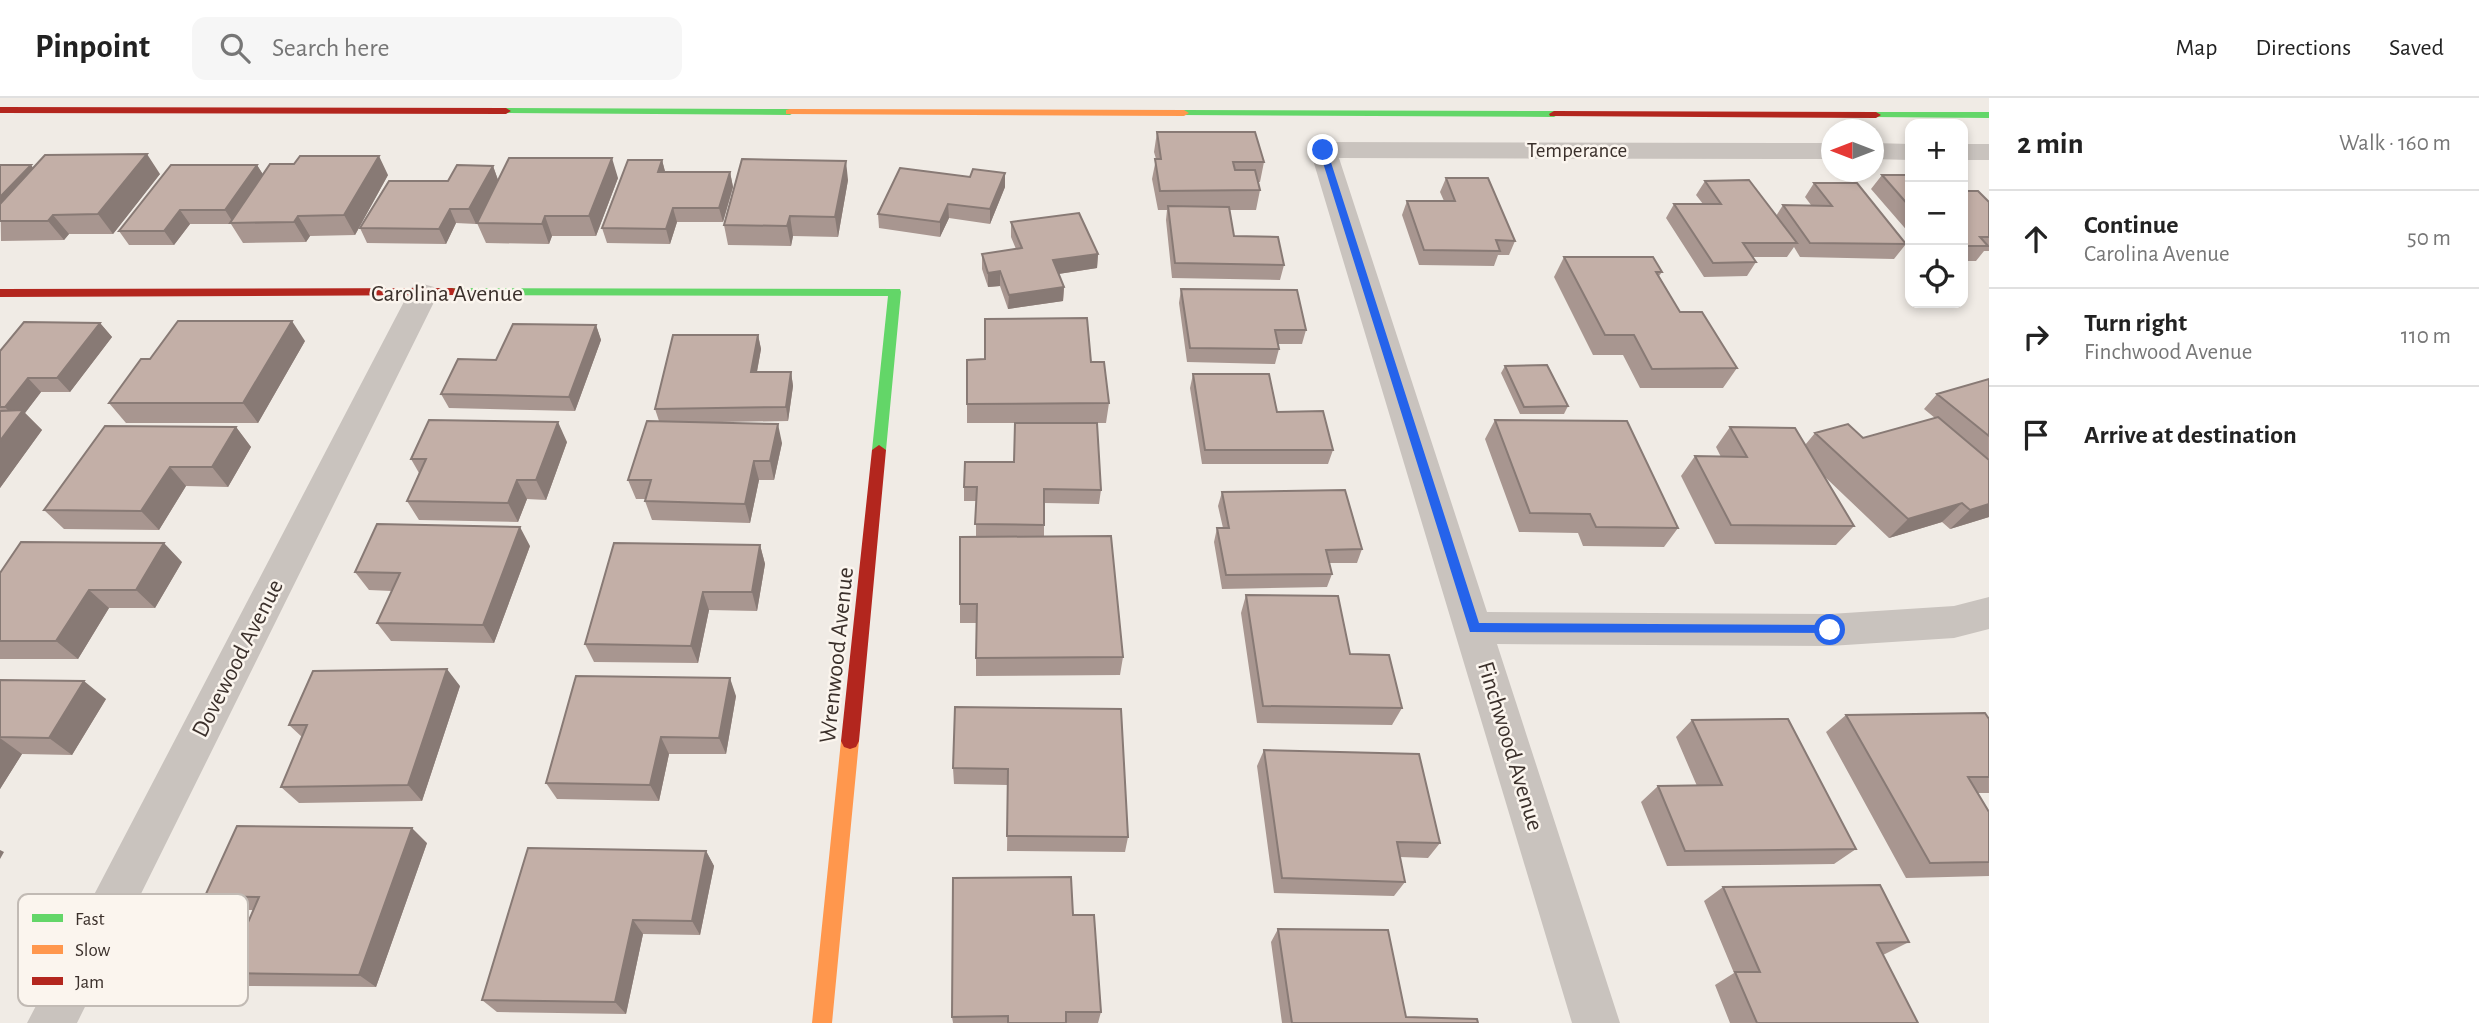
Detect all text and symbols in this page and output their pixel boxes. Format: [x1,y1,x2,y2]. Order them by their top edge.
search box [192,17,682,80]
icon: search [216,29,254,67]
text: Pinpoint [35,31,150,64]
text: Search here [272,35,390,61]
text: Map [2175,36,2217,60]
text: Directions [2255,36,2351,60]
text: Saved [2389,36,2444,60]
north arrow [1821,119,1884,182]
map controls [1905,119,1968,308]
button: + [1905,119,1968,182]
text: 2 min [2017,129,2084,159]
text: Walk · 160 m [2339,132,2451,155]
route end [1307,134,1338,165]
street label: Temperance [1527,140,1627,161]
button: − [1905,182,1968,245]
text: Continue [2084,212,2179,238]
icon: ahead [2017,220,2055,258]
text: 50 m [2407,227,2451,250]
text: Carolina Avenue [2084,243,2230,266]
button: locate [1905,245,1968,308]
street label: Carolina Avenue [371,282,523,306]
text: Turn right [2084,310,2187,336]
icon: right [2017,318,2055,356]
text: 110 m [2401,325,2451,348]
text: Finchwood Avenue [2084,341,2252,364]
icon: arrive [2017,416,2055,454]
text: Arrive at destination [2084,422,2297,448]
street label: Wrenwood Avenue [816,566,858,744]
street label: Dovewood Avenue [188,576,288,741]
route start [1814,614,1845,645]
street label: Finchwood Avenue [1473,659,1547,834]
legend [18,894,248,1006]
text: Fast [75,910,105,929]
text: Slow [75,941,111,960]
text: Jam [75,973,104,992]

